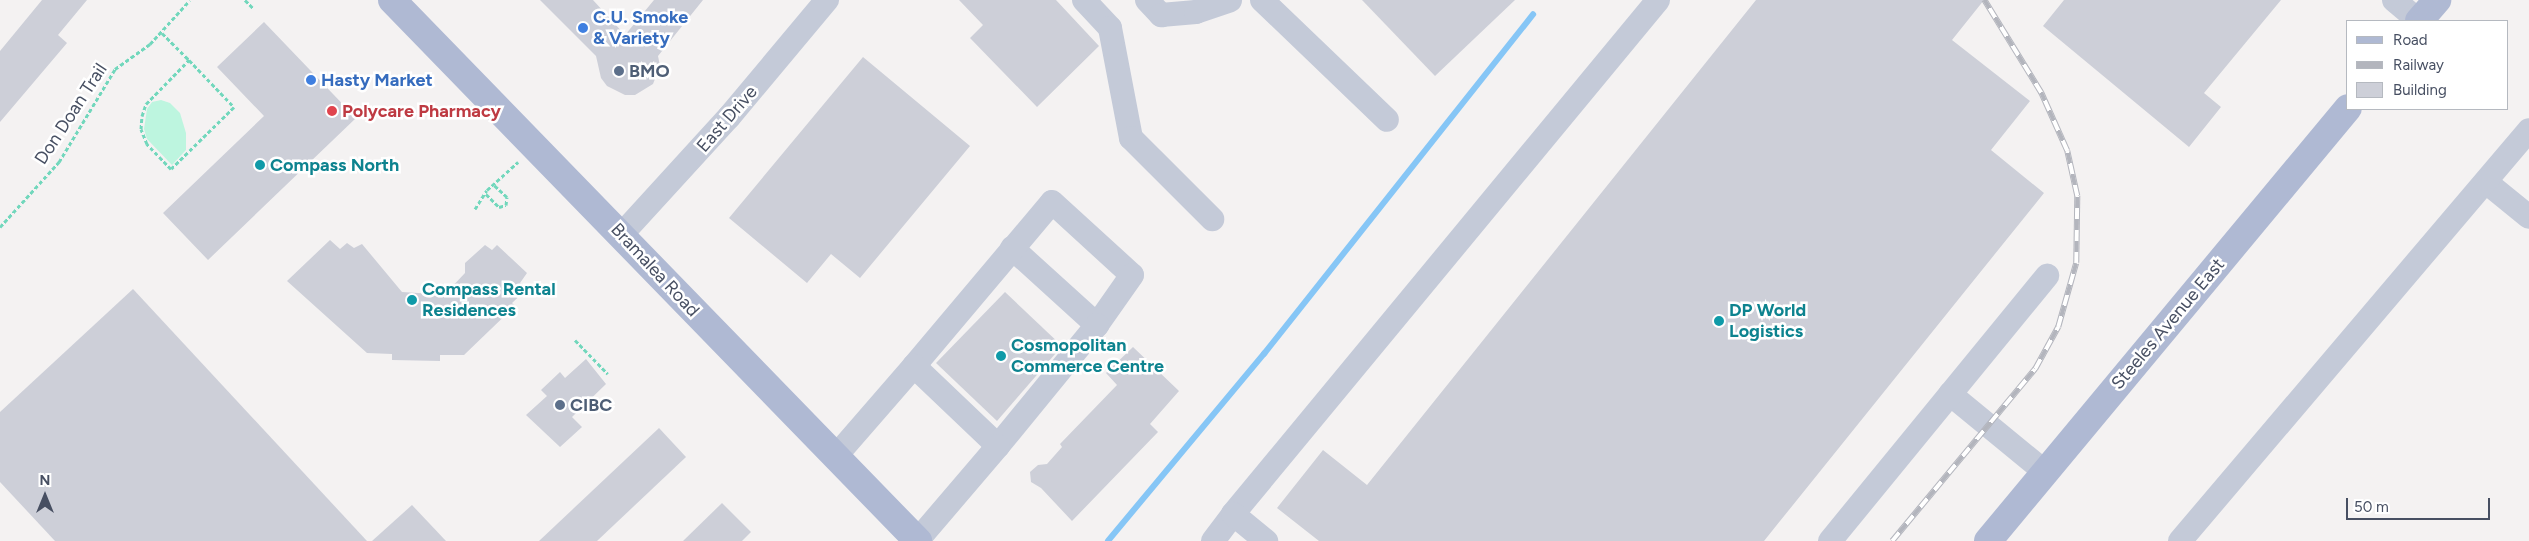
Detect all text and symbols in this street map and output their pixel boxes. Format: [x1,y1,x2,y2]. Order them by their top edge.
place label: C.U. Smoke & Variety [593,7,688,50]
legend [2346,20,2509,110]
marker: C.U. Smoke & Variety [577,22,589,34]
text: Road [2393,31,2428,49]
text: Railway [2393,56,2444,74]
street label: Don Doan Trail [30,59,112,169]
place label: BMO [629,60,670,82]
marker: BMO [613,65,625,77]
place label: Hasty Market [321,69,433,91]
marker: Hasty Market [305,74,317,86]
street label: East Drive [692,81,762,157]
text: Building [2393,81,2447,99]
place label: Polycare Pharmacy [342,100,501,122]
marker: Polycare Pharmacy [326,105,338,117]
place label: Compass North [270,154,399,176]
marker: Compass North [254,159,266,171]
street label: Bramalea Road [606,219,704,321]
street label: Steeles Avenue East [2107,254,2229,394]
place label: Compass Rental Residences [422,279,556,322]
marker: Compass Rental Residences [406,294,418,306]
place label: DP World Logistics [1729,300,1806,342]
marker: DP World Logistics [1713,315,1725,327]
place label: Cosmopolitan Commerce Centre [1011,335,1164,378]
marker: Cosmopolitan Commerce Centre [995,350,1007,362]
place label: CIBC [570,394,612,416]
marker: CIBC [554,399,566,411]
north arrow [20,471,70,521]
text: N [40,472,50,489]
scale bar [2349,488,2493,520]
text: 50 m [2354,498,2389,516]

